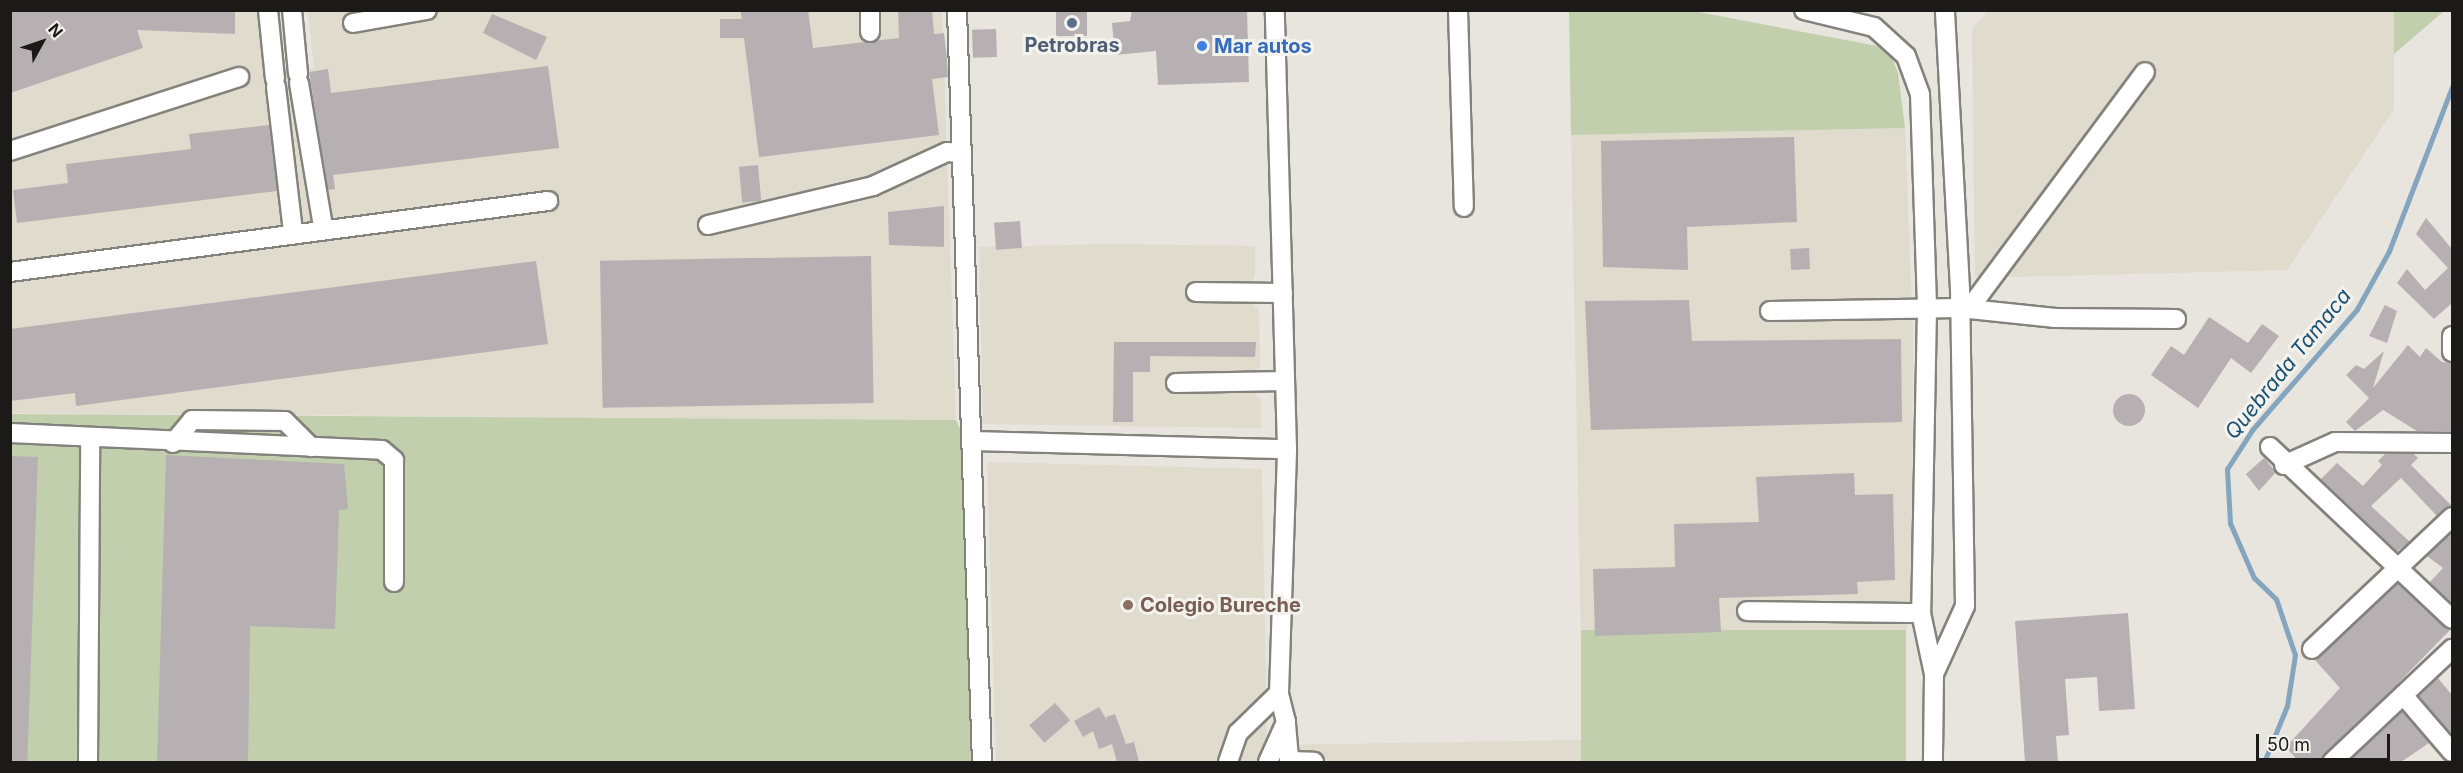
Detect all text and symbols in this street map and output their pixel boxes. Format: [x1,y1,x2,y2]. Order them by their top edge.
north arrow [12,12,72,72]
marker: Petrobras [1065,16,1079,30]
text: N [44,19,67,42]
place label: Petrobras [1024,33,1120,57]
place label: Mar autos [1214,34,1312,58]
marker: Mar autos [1195,39,1209,53]
water label: Quebrada Tamaca [2220,284,2356,444]
place label: Colegio Bureche [1140,593,1301,617]
marker: Colegio Bureche [1121,598,1135,612]
scale bar [2259,722,2392,760]
text: 50 m [2267,734,2310,755]

